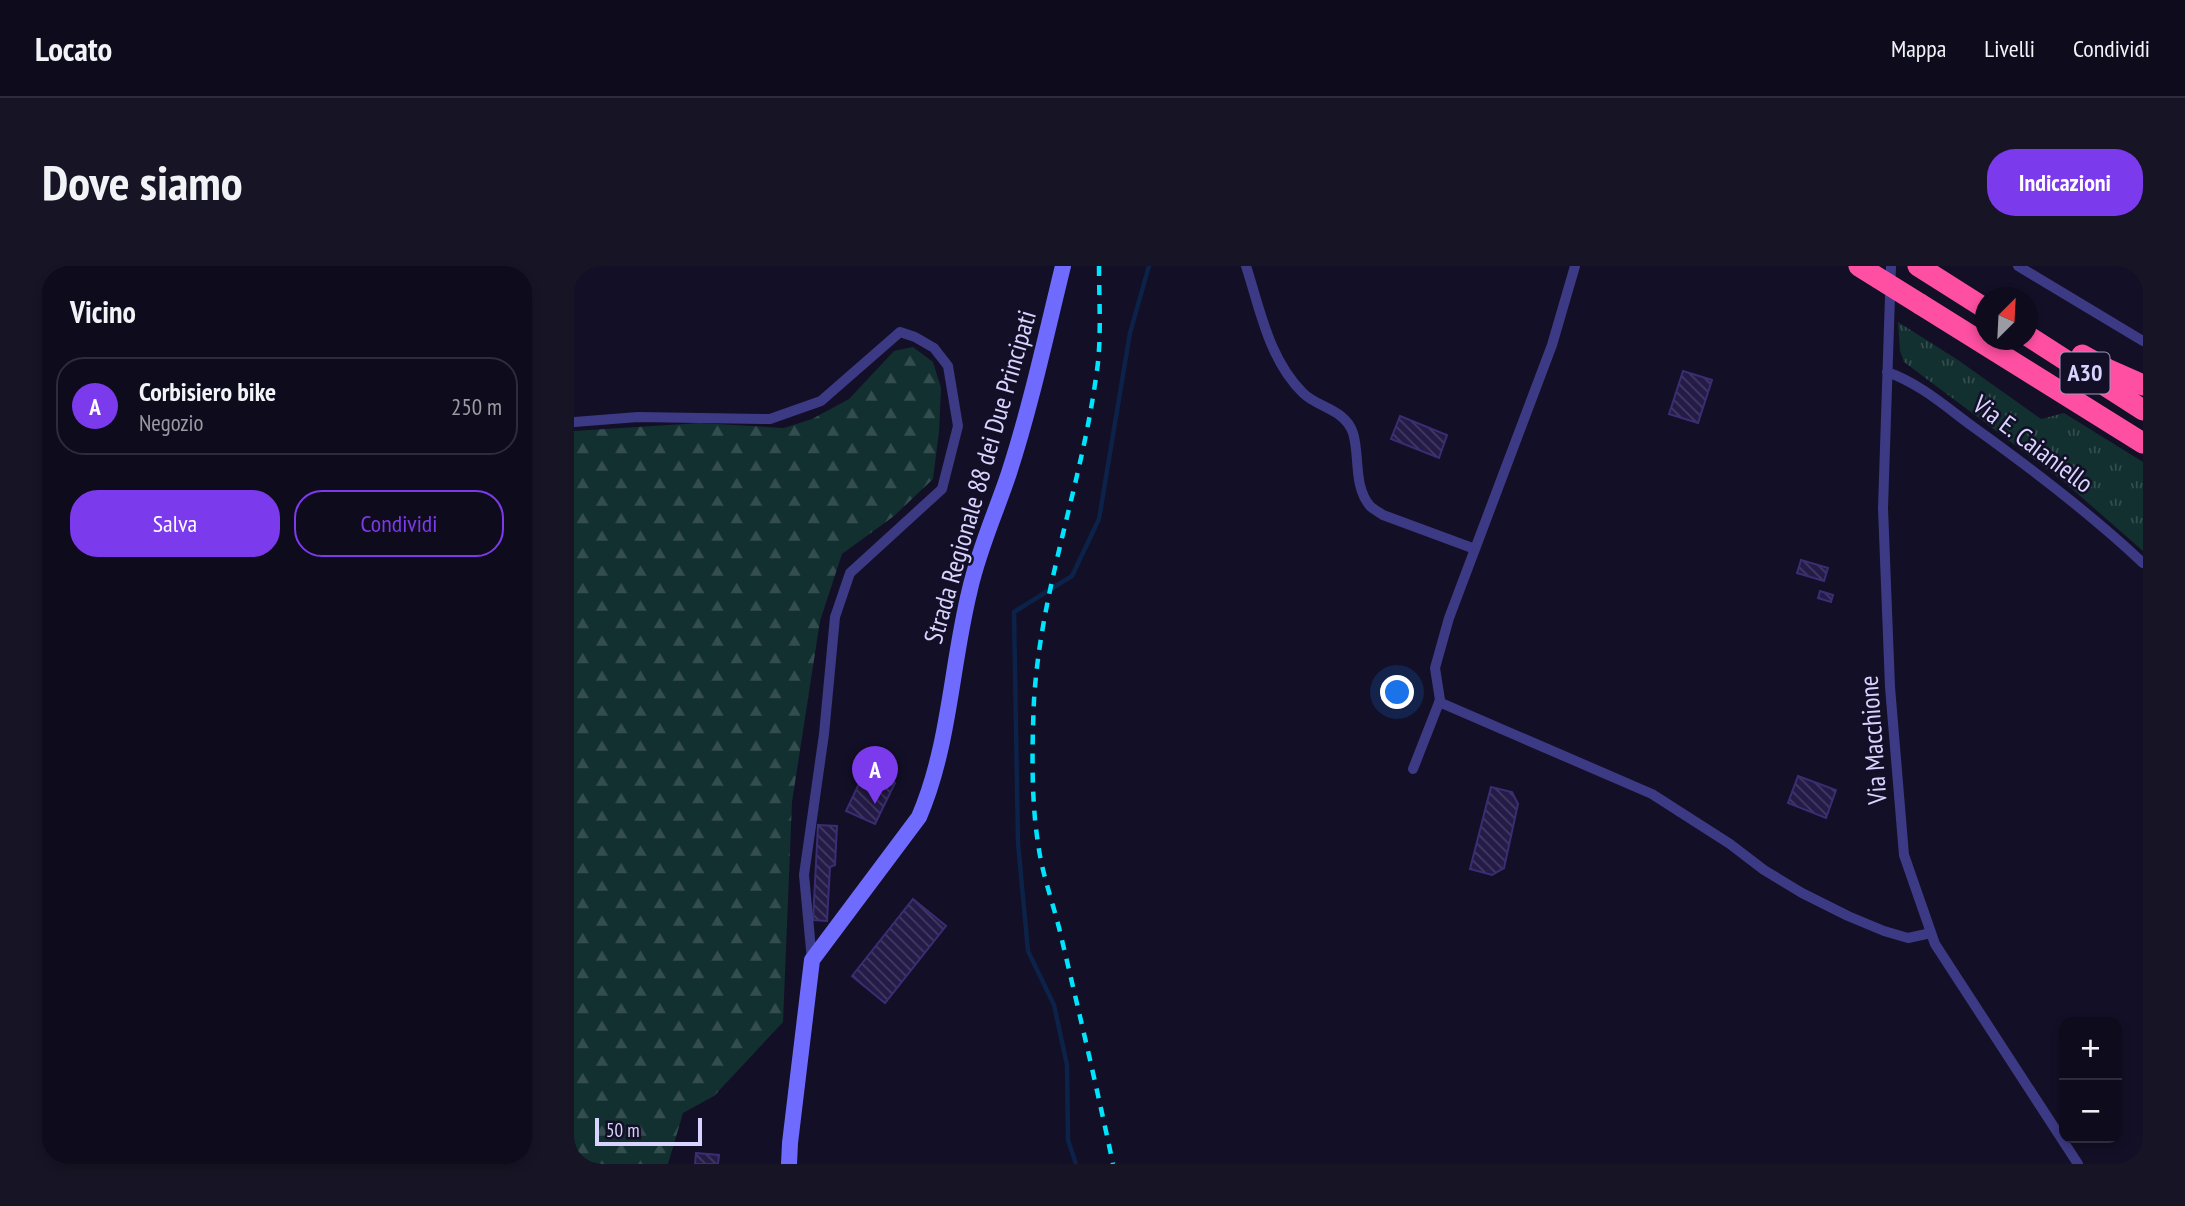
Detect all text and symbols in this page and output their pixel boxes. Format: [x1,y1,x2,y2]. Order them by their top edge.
text: Locato [35,27,112,70]
text: Mappa [1891,33,1946,64]
text: Livelli [1984,33,2035,64]
text: Condividi [2073,33,2150,64]
button: Indicazioni [1987,149,2143,216]
text: Dove siamo [42,150,243,214]
north arrow [1975,287,2038,350]
text: Vicino [70,292,136,331]
street label: Strada Regionale 88 dei Due Principati [916,306,1043,647]
road number: A30 [2060,352,2110,394]
text: Corbisiero bike [139,375,276,408]
street label: Via E. Caianiello [1966,387,2100,500]
text: A [89,392,101,421]
text: 250 m [451,392,502,421]
text: Negozio [139,408,204,437]
button: Salva [70,490,280,557]
button: Condividi [294,490,504,557]
street label: Via Macchione [1852,674,1894,807]
your location [1380,675,1414,709]
pin: A [852,746,898,804]
map controls [2059,1017,2122,1143]
button: + [2059,1017,2122,1080]
button: − [2059,1080,2122,1143]
scale bar [595,1115,702,1147]
text: 50 m [606,1118,640,1142]

